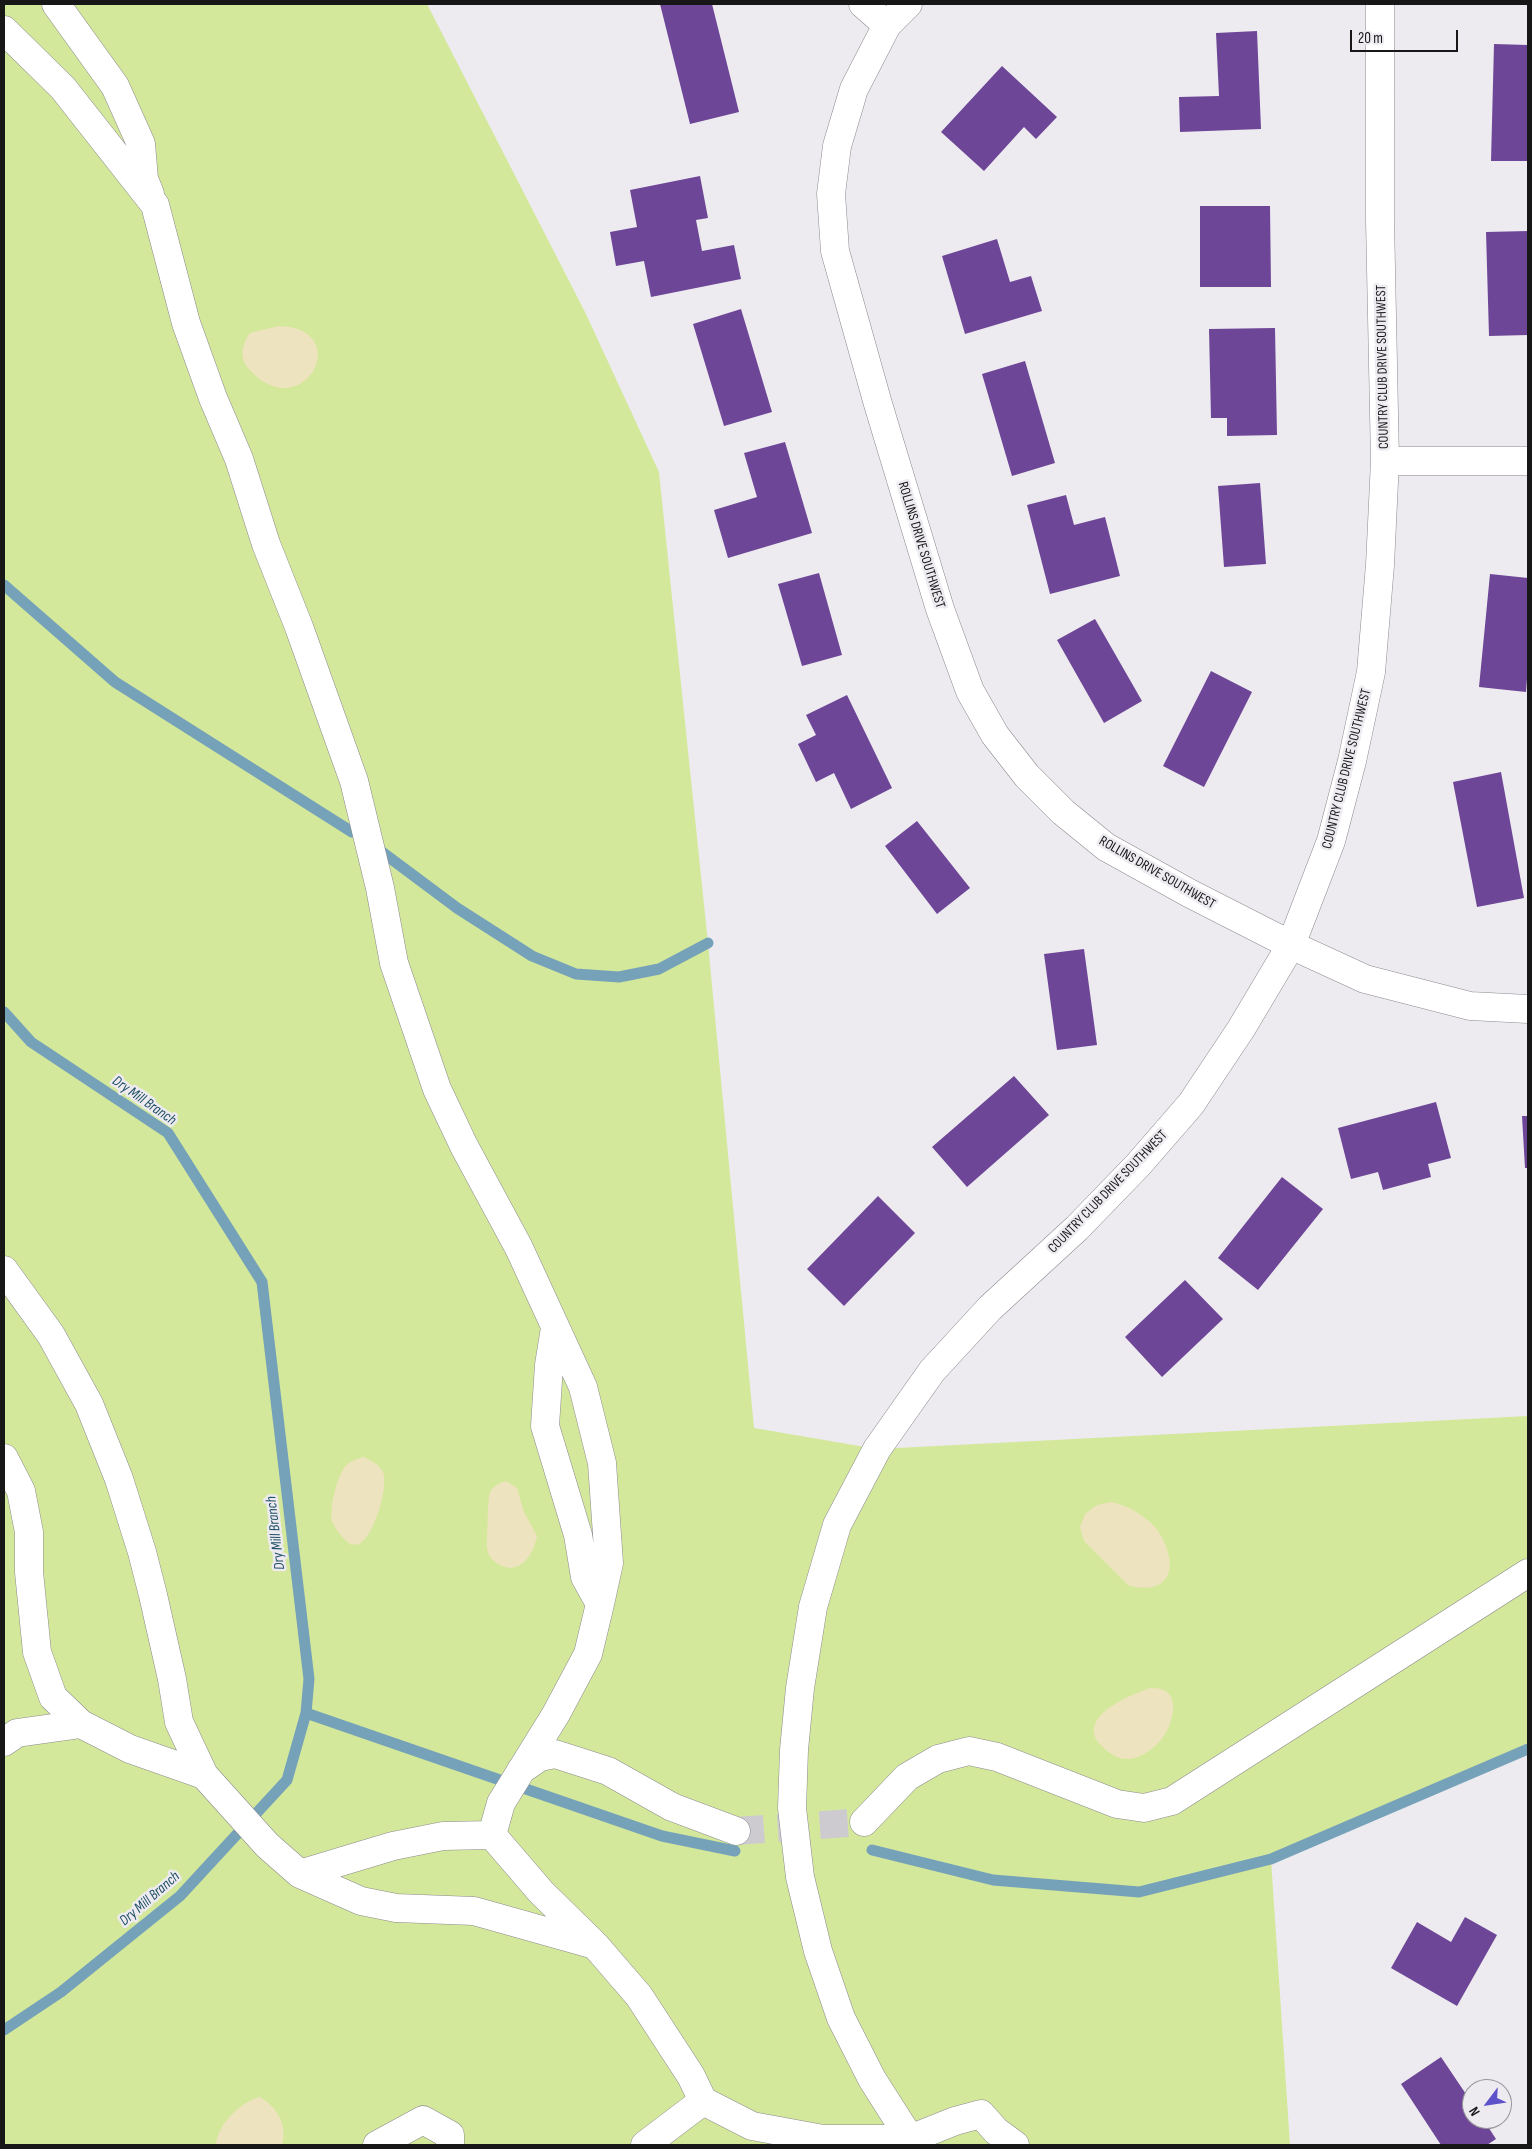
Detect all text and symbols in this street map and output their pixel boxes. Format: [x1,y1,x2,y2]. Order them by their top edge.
scale bar [1352,20,1460,52]
text: 20 m [1358,29,1383,48]
street label: COUNTRY CLUB DRIVE SOUTHWEST [1373,285,1393,449]
street label: ROLLINS DRIVE SOUTHWEST [894,480,948,610]
street label: COUNTRY CLUB DRIVE SOUTHWEST [1319,687,1375,851]
street label: ROLLINS DRIVE SOUTHWEST [1096,833,1218,913]
water label: Dry Mill Branch [109,1072,179,1130]
street label: COUNTRY CLUB DRIVE SOUTHWEST [1045,1127,1171,1257]
water label: Dry Mill Branch [263,1495,289,1571]
water label: Dry Mill Branch [116,1868,184,1930]
north arrow [1462,2079,1512,2129]
text: N [1465,2104,1484,2119]

